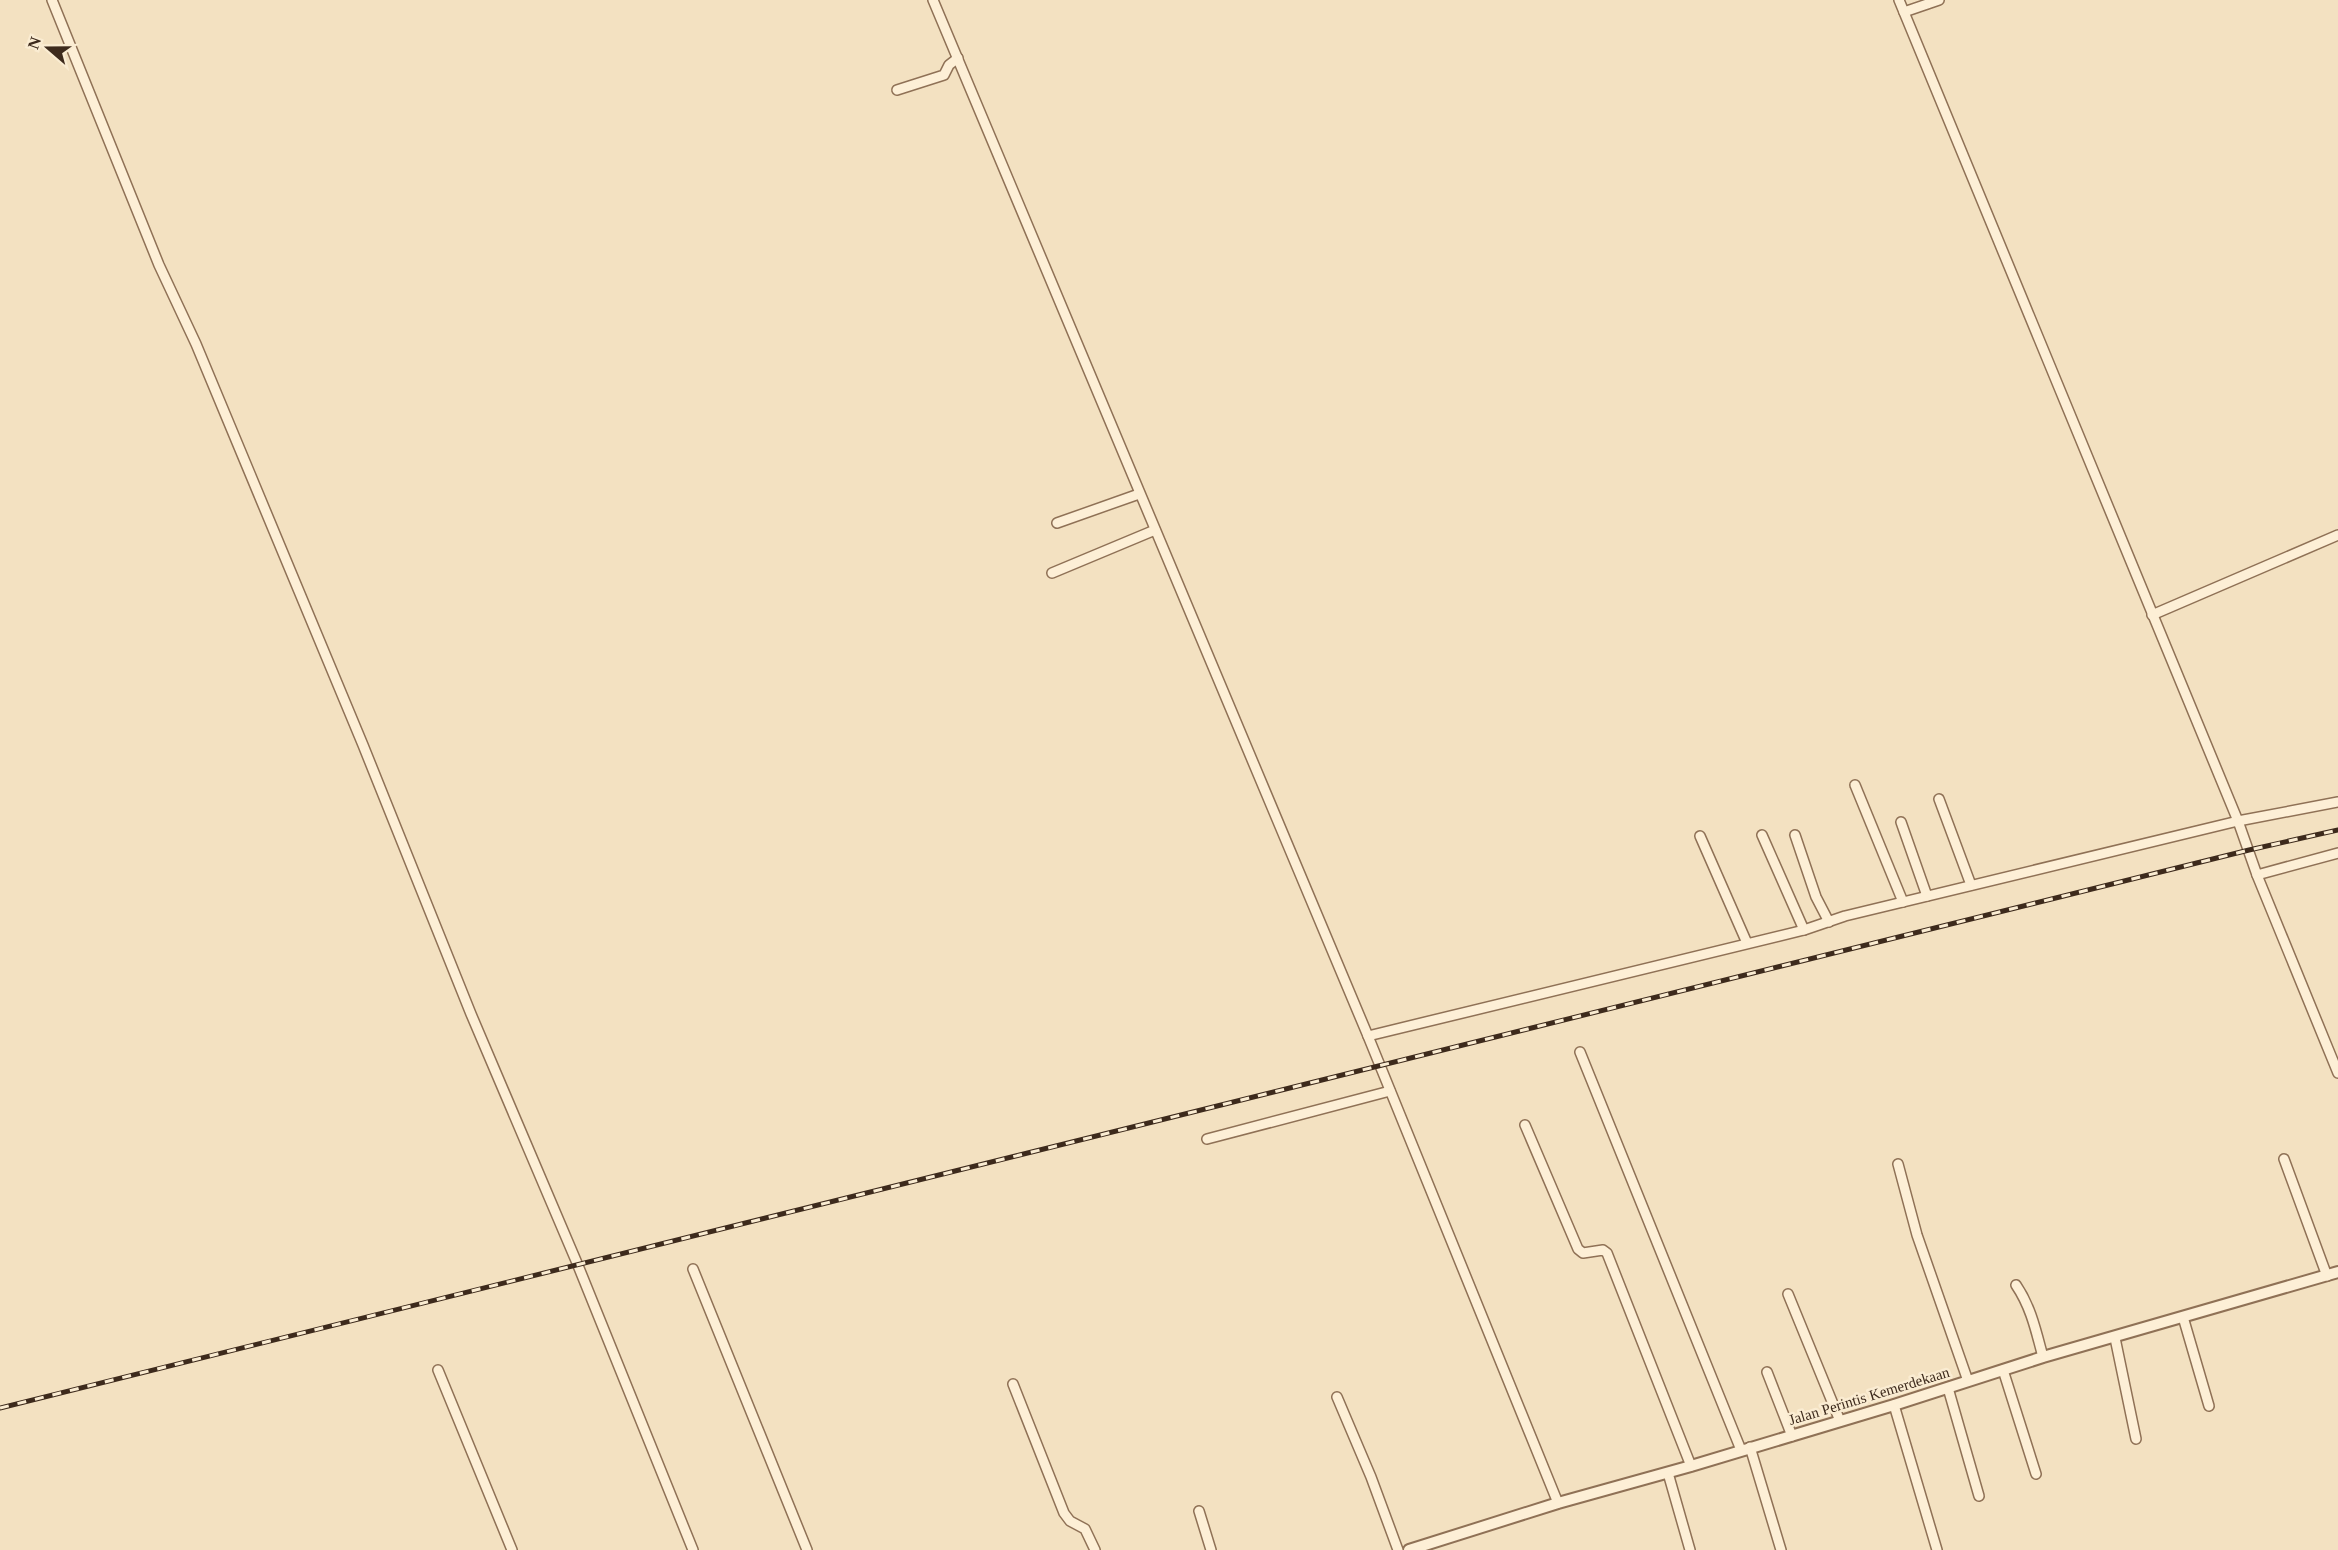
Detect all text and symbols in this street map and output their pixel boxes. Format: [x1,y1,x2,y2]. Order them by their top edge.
north arrow [18,18,78,78]
text: N [24,34,44,51]
street label: Jalan Perintis Kemerdekaan [1787,1364,1952,1428]

